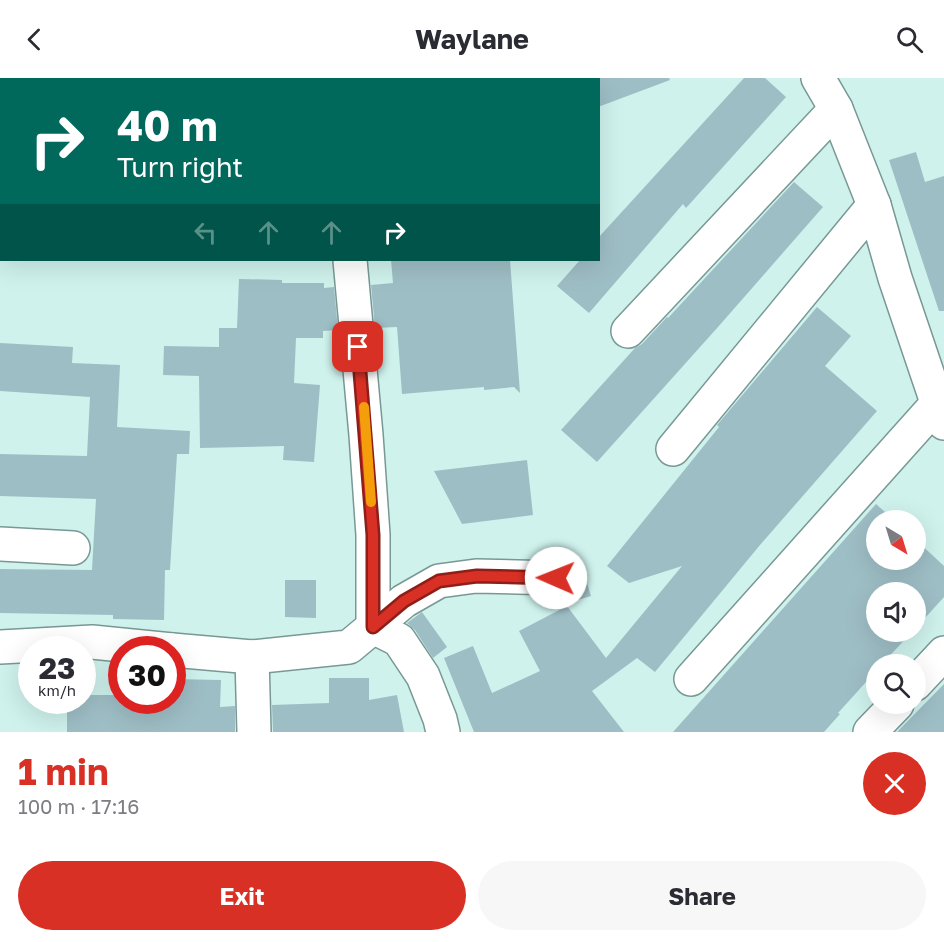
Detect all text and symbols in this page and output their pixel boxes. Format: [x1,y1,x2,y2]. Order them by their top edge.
icon: back [18,23,51,56]
text: Waylane [415,23,529,55]
icon: search [893,23,926,56]
text: 40 m [117,100,218,150]
icon: right [18,102,96,180]
text: Turn right [117,151,243,183]
icon: left [189,216,222,249]
icon: ahead [252,216,285,249]
icon: ahead [315,216,348,249]
icon: right [378,216,411,249]
pin [332,321,383,372]
icon: arrive [341,330,374,363]
north arrow [866,510,926,570]
map controls [866,510,926,714]
position arrow [524,546,588,610]
button: sound [866,582,926,642]
speed limit sign: 30 [108,636,186,714]
text: 23 [39,650,75,686]
button: search [866,654,926,714]
text: km/h [38,681,76,699]
text: 1 min [18,750,109,793]
button: close [863,752,926,815]
text: 100 m · 17:16 [18,794,139,818]
button: Exit [18,861,466,930]
button: Share [478,861,926,930]

